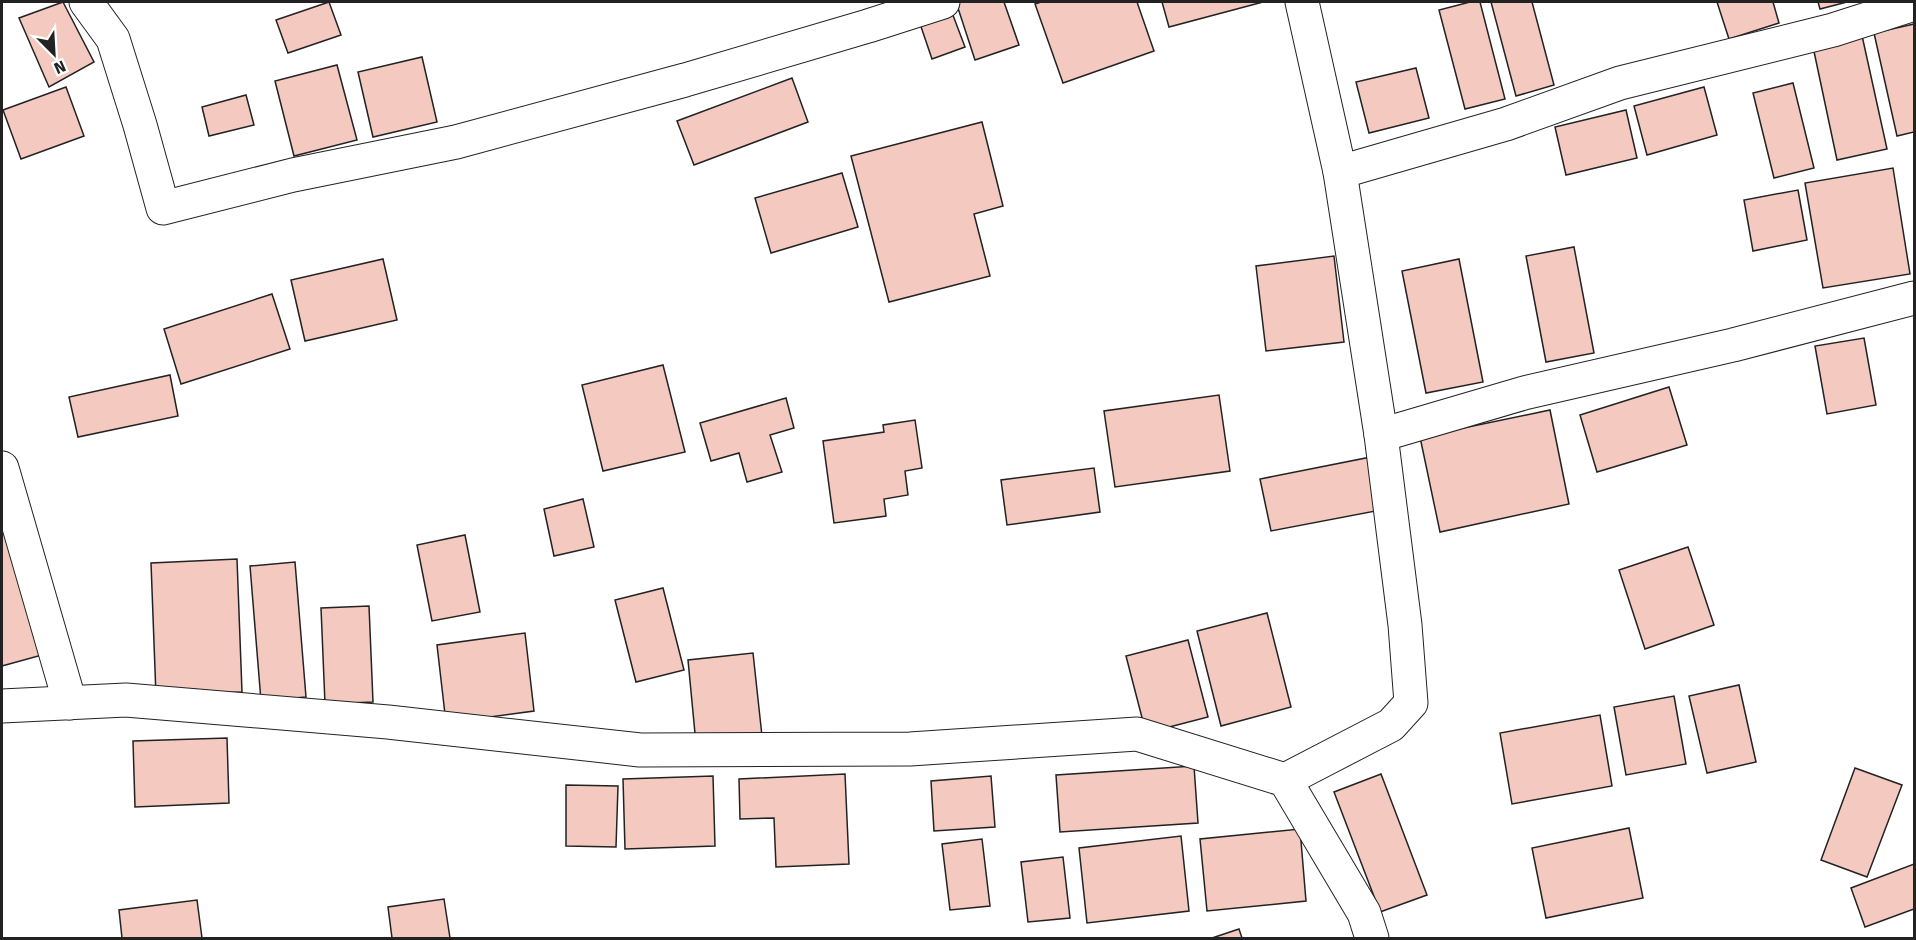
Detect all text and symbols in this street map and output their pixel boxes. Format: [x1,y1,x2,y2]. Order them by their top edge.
north arrow [24,24,84,84]
text: N [51,56,69,78]

